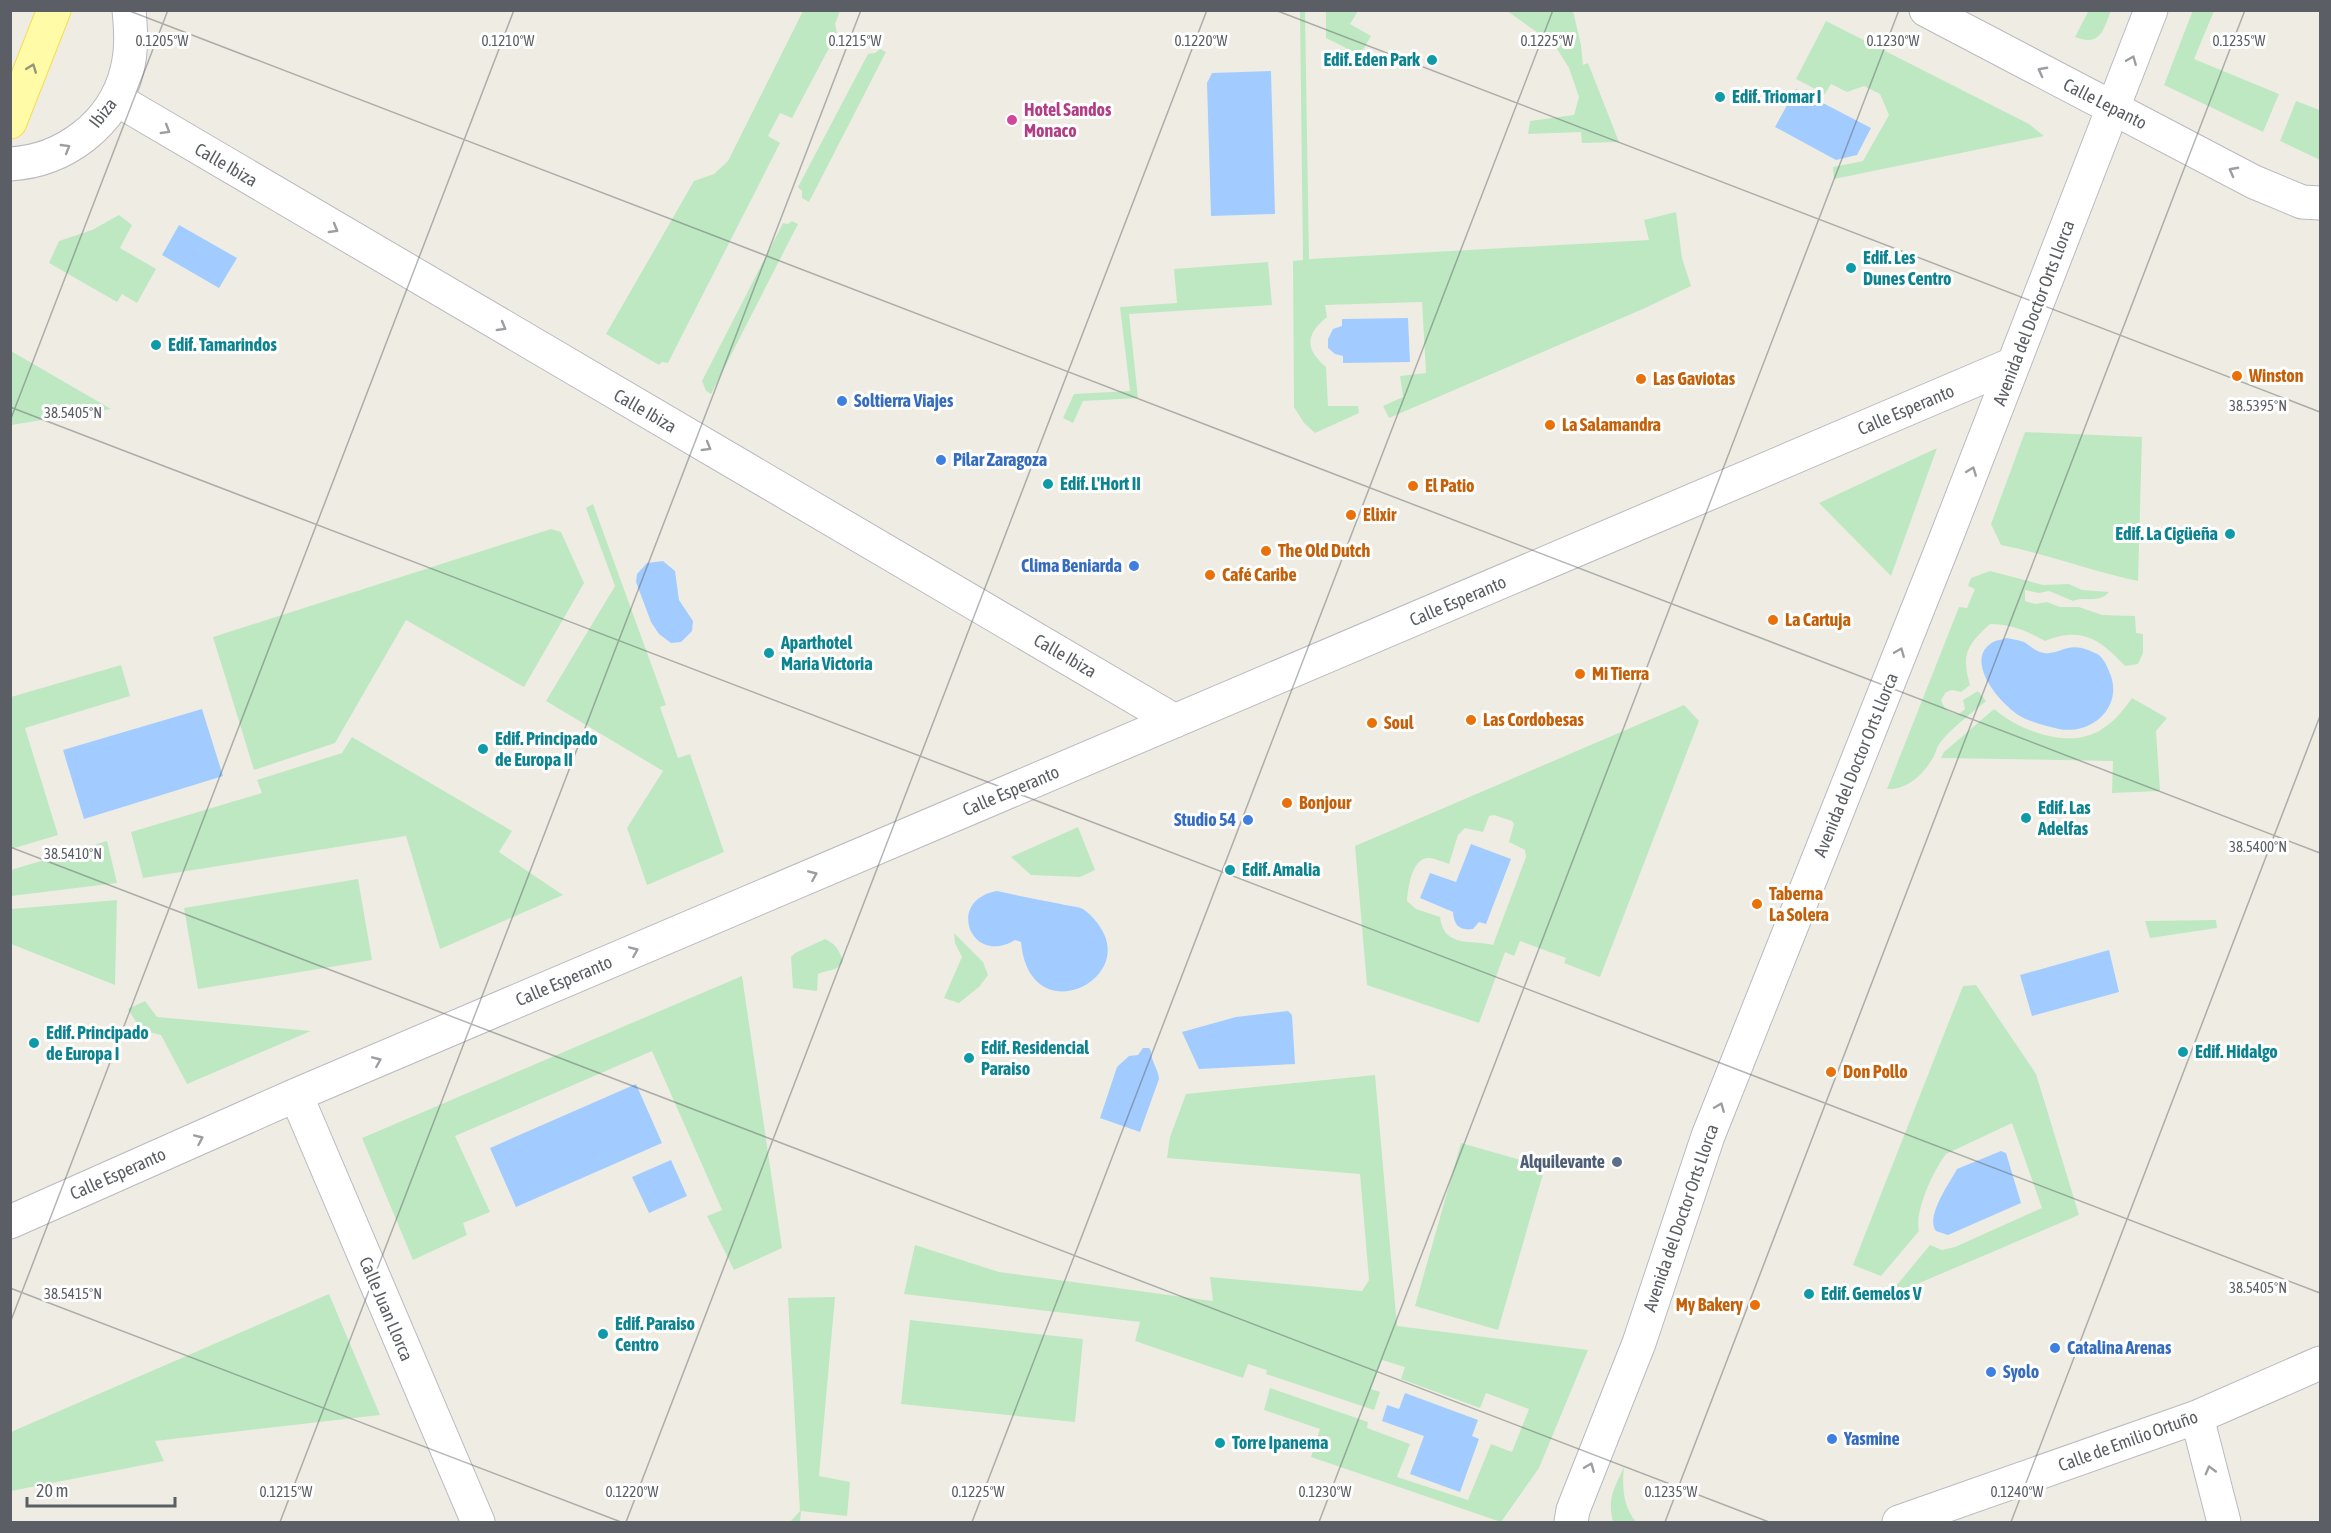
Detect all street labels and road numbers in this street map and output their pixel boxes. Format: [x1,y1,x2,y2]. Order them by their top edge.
street label: Calle Lepanto [2060,74,2150,133]
street label: Ibiza [84,94,121,132]
street label: Calle Ibiza [191,138,261,191]
street label: Avenida del Doctor Orts Llorca [1988,217,2079,408]
street label: Calle Esperanto [1854,380,1957,439]
street label: Calle Ibiza [610,384,680,437]
street label: Calle Esperanto [1406,571,1509,630]
street label: Calle Ibiza [1030,629,1100,682]
street label: Avenida del Doctor Orts Llorca [1809,670,1902,860]
street label: Calle Esperanto [959,761,1062,820]
street label: Calle Esperanto [512,951,615,1010]
street label: Avenida del Doctor Orts Llorca [1639,1121,1723,1314]
street label: Calle Esperanto [67,1143,169,1204]
street label: Calle Juan Llorca [355,1254,418,1364]
street label: Calle de Emilio Ortuño [2055,1406,2200,1476]

